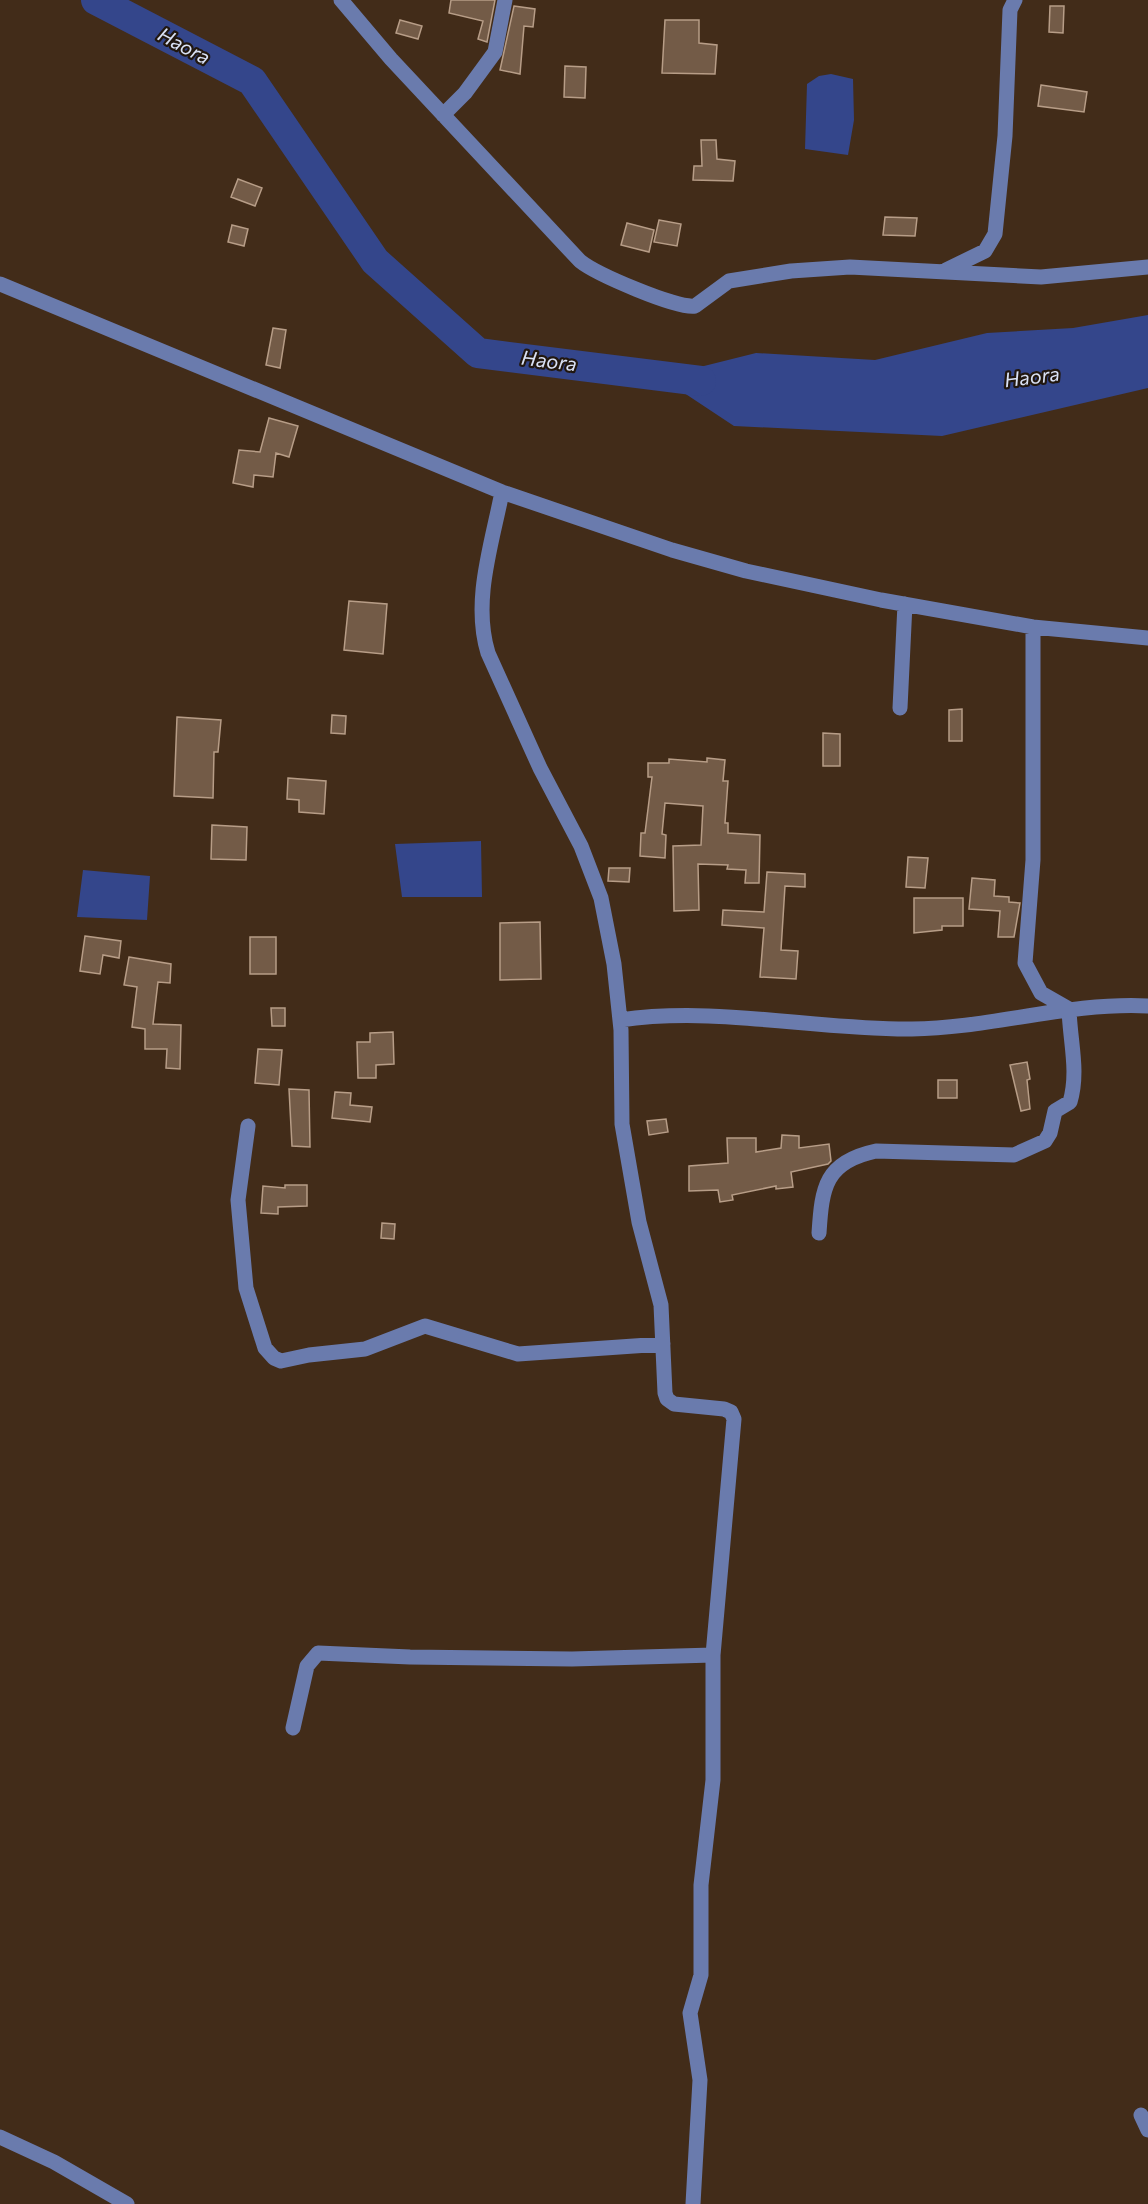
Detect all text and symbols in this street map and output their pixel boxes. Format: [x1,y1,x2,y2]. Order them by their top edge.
water label: Haora [154,21,215,69]
water label: Haora [520,345,578,375]
water label: Haora [1003,361,1061,391]

